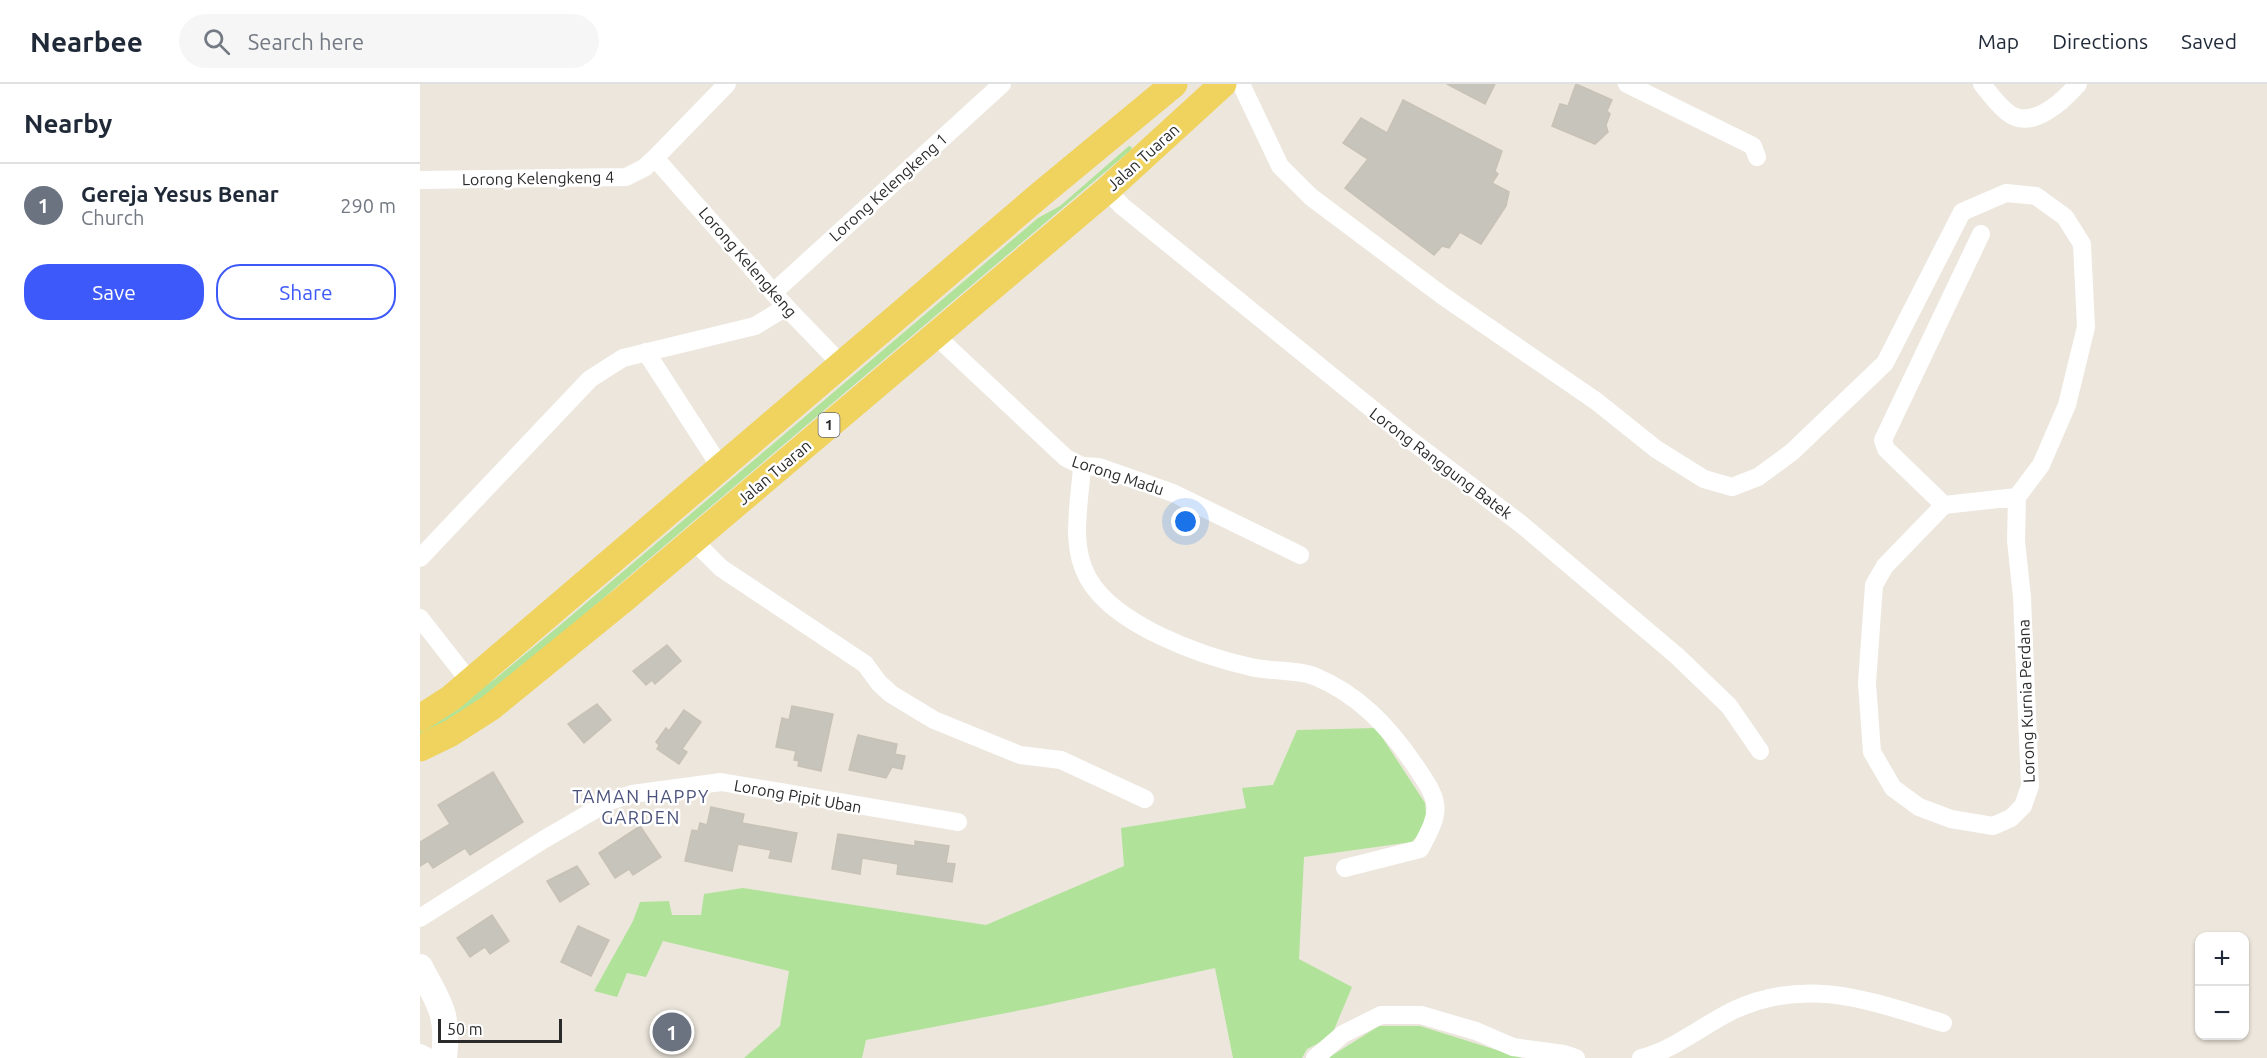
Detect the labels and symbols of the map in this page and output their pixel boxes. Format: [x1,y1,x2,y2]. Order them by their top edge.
street label: Jalan Tuaran [1103,120,1183,194]
street label: Lorong Kelengkeng 1 [825,129,951,245]
street label: Lorong Kelengkeng 4 [462,168,614,188]
street label: Lorong Kelengkeng [695,203,801,321]
street label: Lorong Ranggung Batek [1366,404,1516,522]
road number: 1 [818,413,840,437]
street label: Jalan Tuaran [734,436,814,508]
street label: Lorong Madu [1070,452,1166,498]
your location [1171,507,1200,536]
street label: Lorong Kurnia Perdana [2014,619,2038,783]
street label: Lorong Pipit Uban [733,776,863,816]
district label: TAMAN HAPPY GARDEN [572,786,710,827]
pin: 1 [652,1010,692,1054]
scale bar [438,1016,562,1044]

